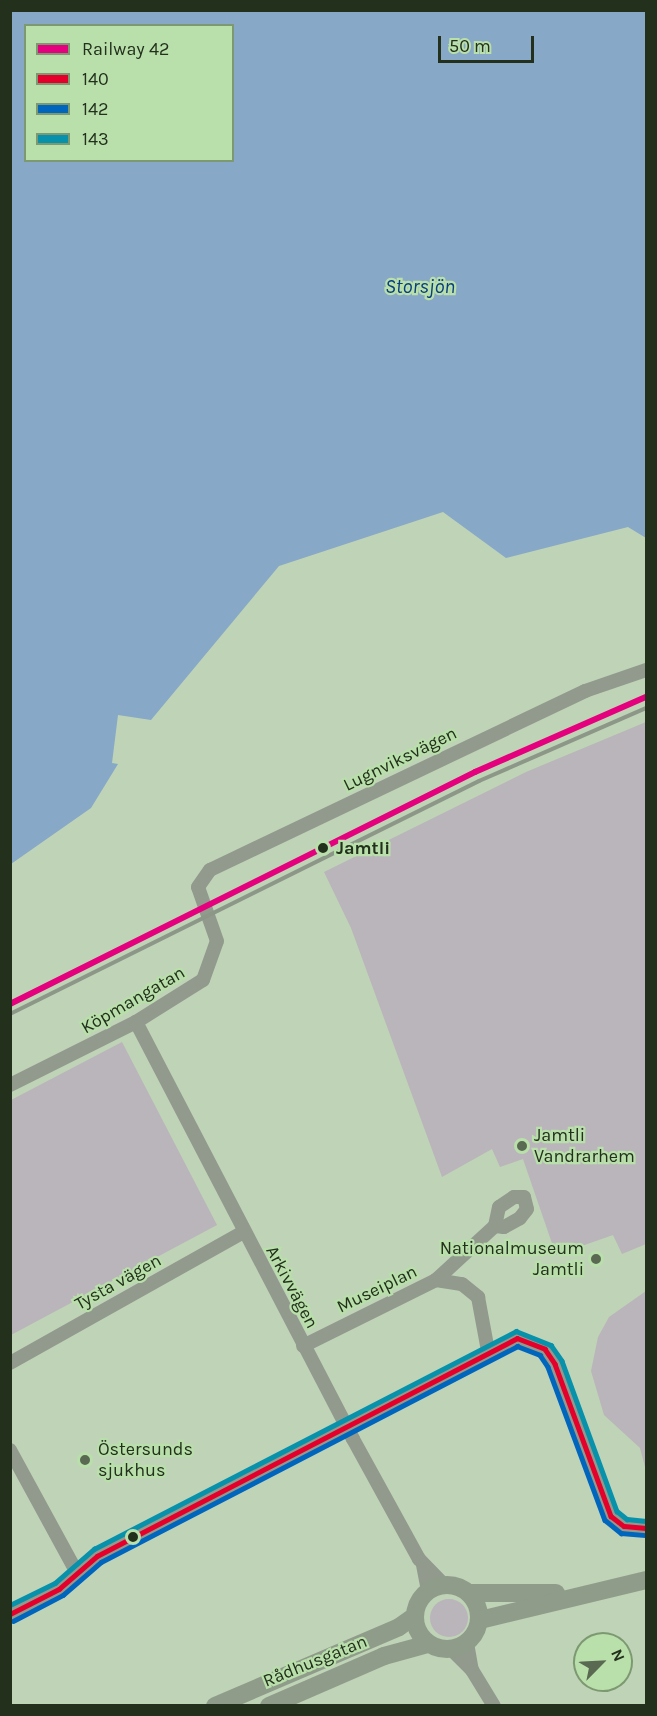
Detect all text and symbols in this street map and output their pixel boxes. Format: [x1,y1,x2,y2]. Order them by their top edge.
legend [24,24,234,162]
scale bar [441,24,537,62]
text: 50 m [449,35,491,57]
text: Railway 42 [82,38,169,60]
text: 140 [82,68,109,90]
text: 142 [82,98,108,120]
text: 143 [82,128,109,150]
water label: Storsjön [385,274,455,298]
street label: Lugnviksvägen [340,722,460,796]
place label: Jamtli [336,837,390,859]
marker: Jamtli [314,839,332,857]
street label: Köpmangatan [77,962,189,1038]
place label: Jamtli Vandrarhem [534,1125,635,1168]
marker: Jamtli Vandrarhem [515,1139,529,1153]
place label: Nationalmuseum Jamtli [440,1238,584,1280]
street label: Arkivvägen [261,1242,323,1332]
street label: Tysta vägen [71,1249,165,1315]
marker: Nationalmuseum Jamtli [589,1252,603,1266]
street label: Museiplan [333,1260,421,1318]
place label: Östersunds sjukhus [98,1439,193,1482]
marker: Östersunds sjukhus [76,1451,94,1469]
unlabelled marker [127,1531,139,1543]
street label: Rådhusgatan [260,1630,370,1692]
north arrow [573,1632,633,1692]
text: N [607,1646,629,1664]

